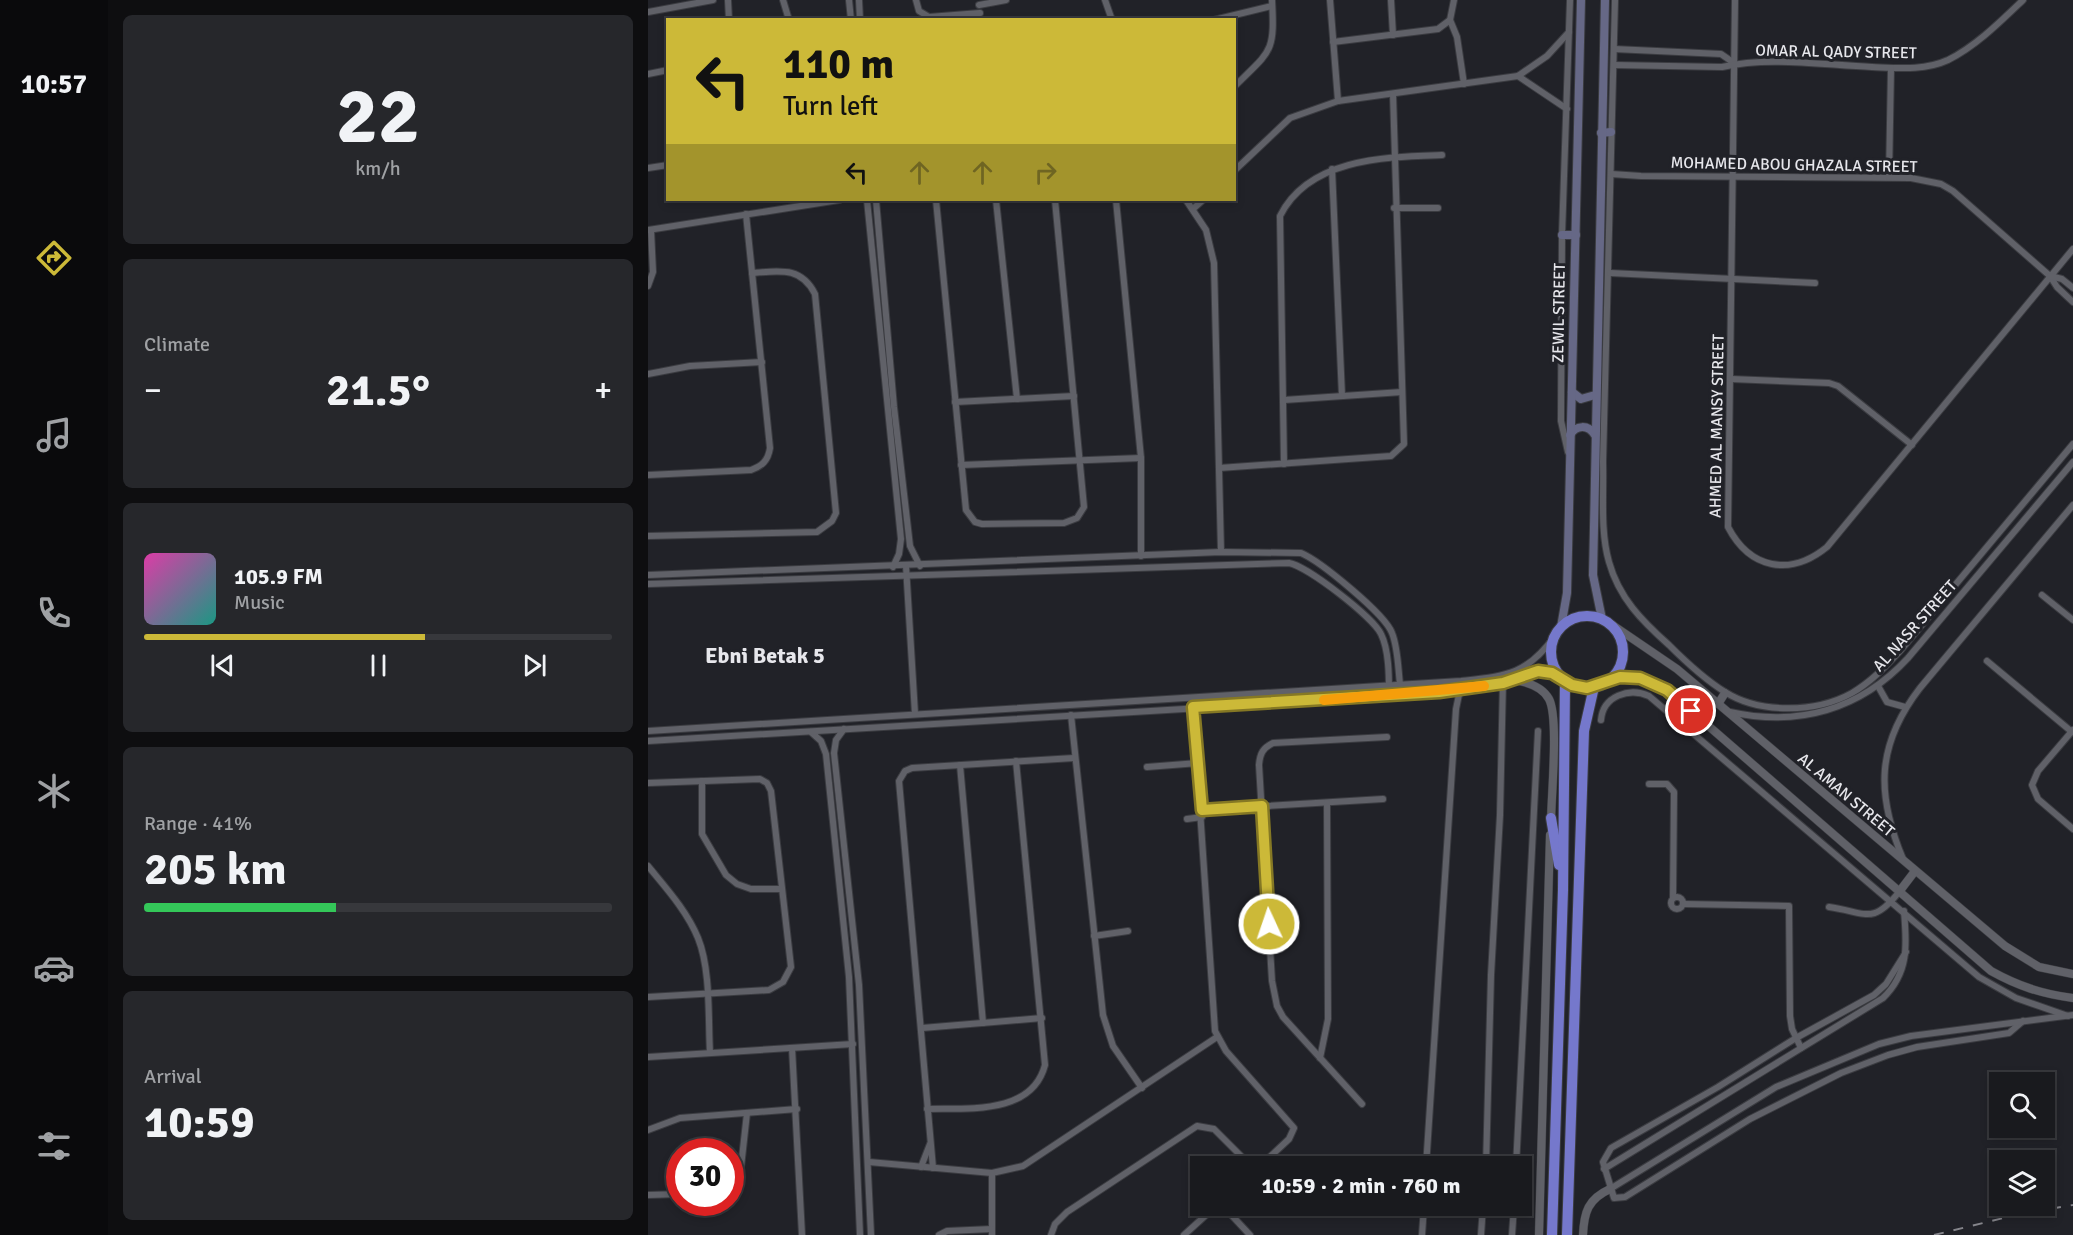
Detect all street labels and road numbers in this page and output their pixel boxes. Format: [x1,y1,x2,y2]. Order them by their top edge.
street label: OMAR AL QADY STREET [1755,41,1917,63]
street label: MOHAMED ABOU GHAZALA STREET [1670,153,1918,177]
street label: ZEWIL STREET [1548,263,1570,363]
street label: AHMED AL MANSY STREET [1705,334,1729,518]
street label: AL NASR STREET [1869,576,1961,676]
street label: AL AMAN STREET [1793,749,1899,841]

